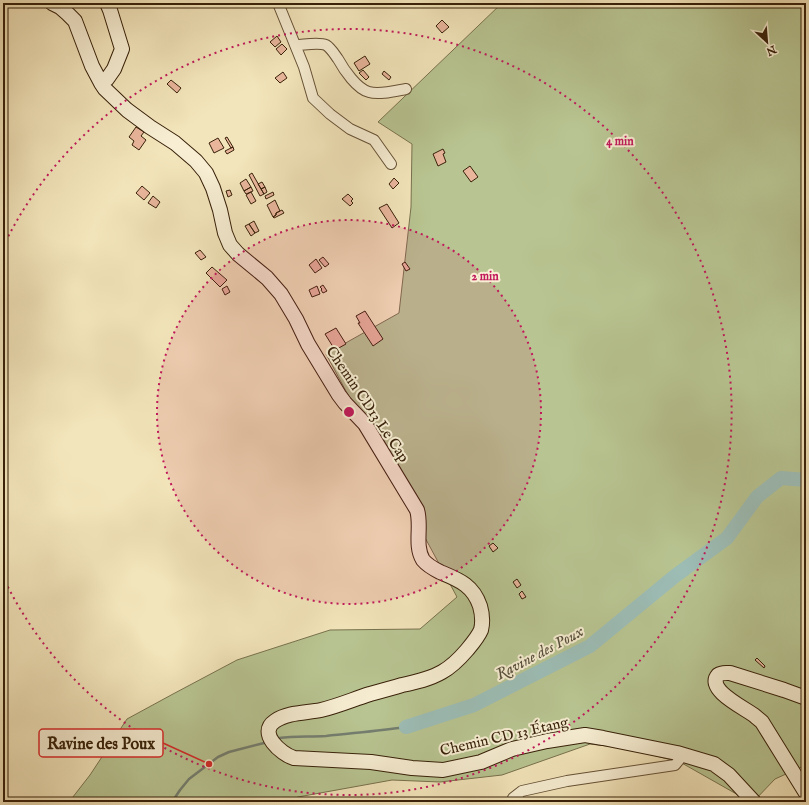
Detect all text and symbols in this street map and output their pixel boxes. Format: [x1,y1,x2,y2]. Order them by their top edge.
north arrow [747,22,787,62]
text: N [763,41,779,59]
text: 4 min [606,134,634,149]
text: 2 min [471,269,499,284]
street label: Chemin CD13 Le Cap [322,343,413,466]
centre of rings [342,405,356,419]
water label: Ravine des Poux [493,622,588,685]
street label: Chemin CD 13 Étang [438,712,571,760]
callout: Ravine des Poux [39,729,163,757]
text: Ravine des Poux [47,735,155,755]

